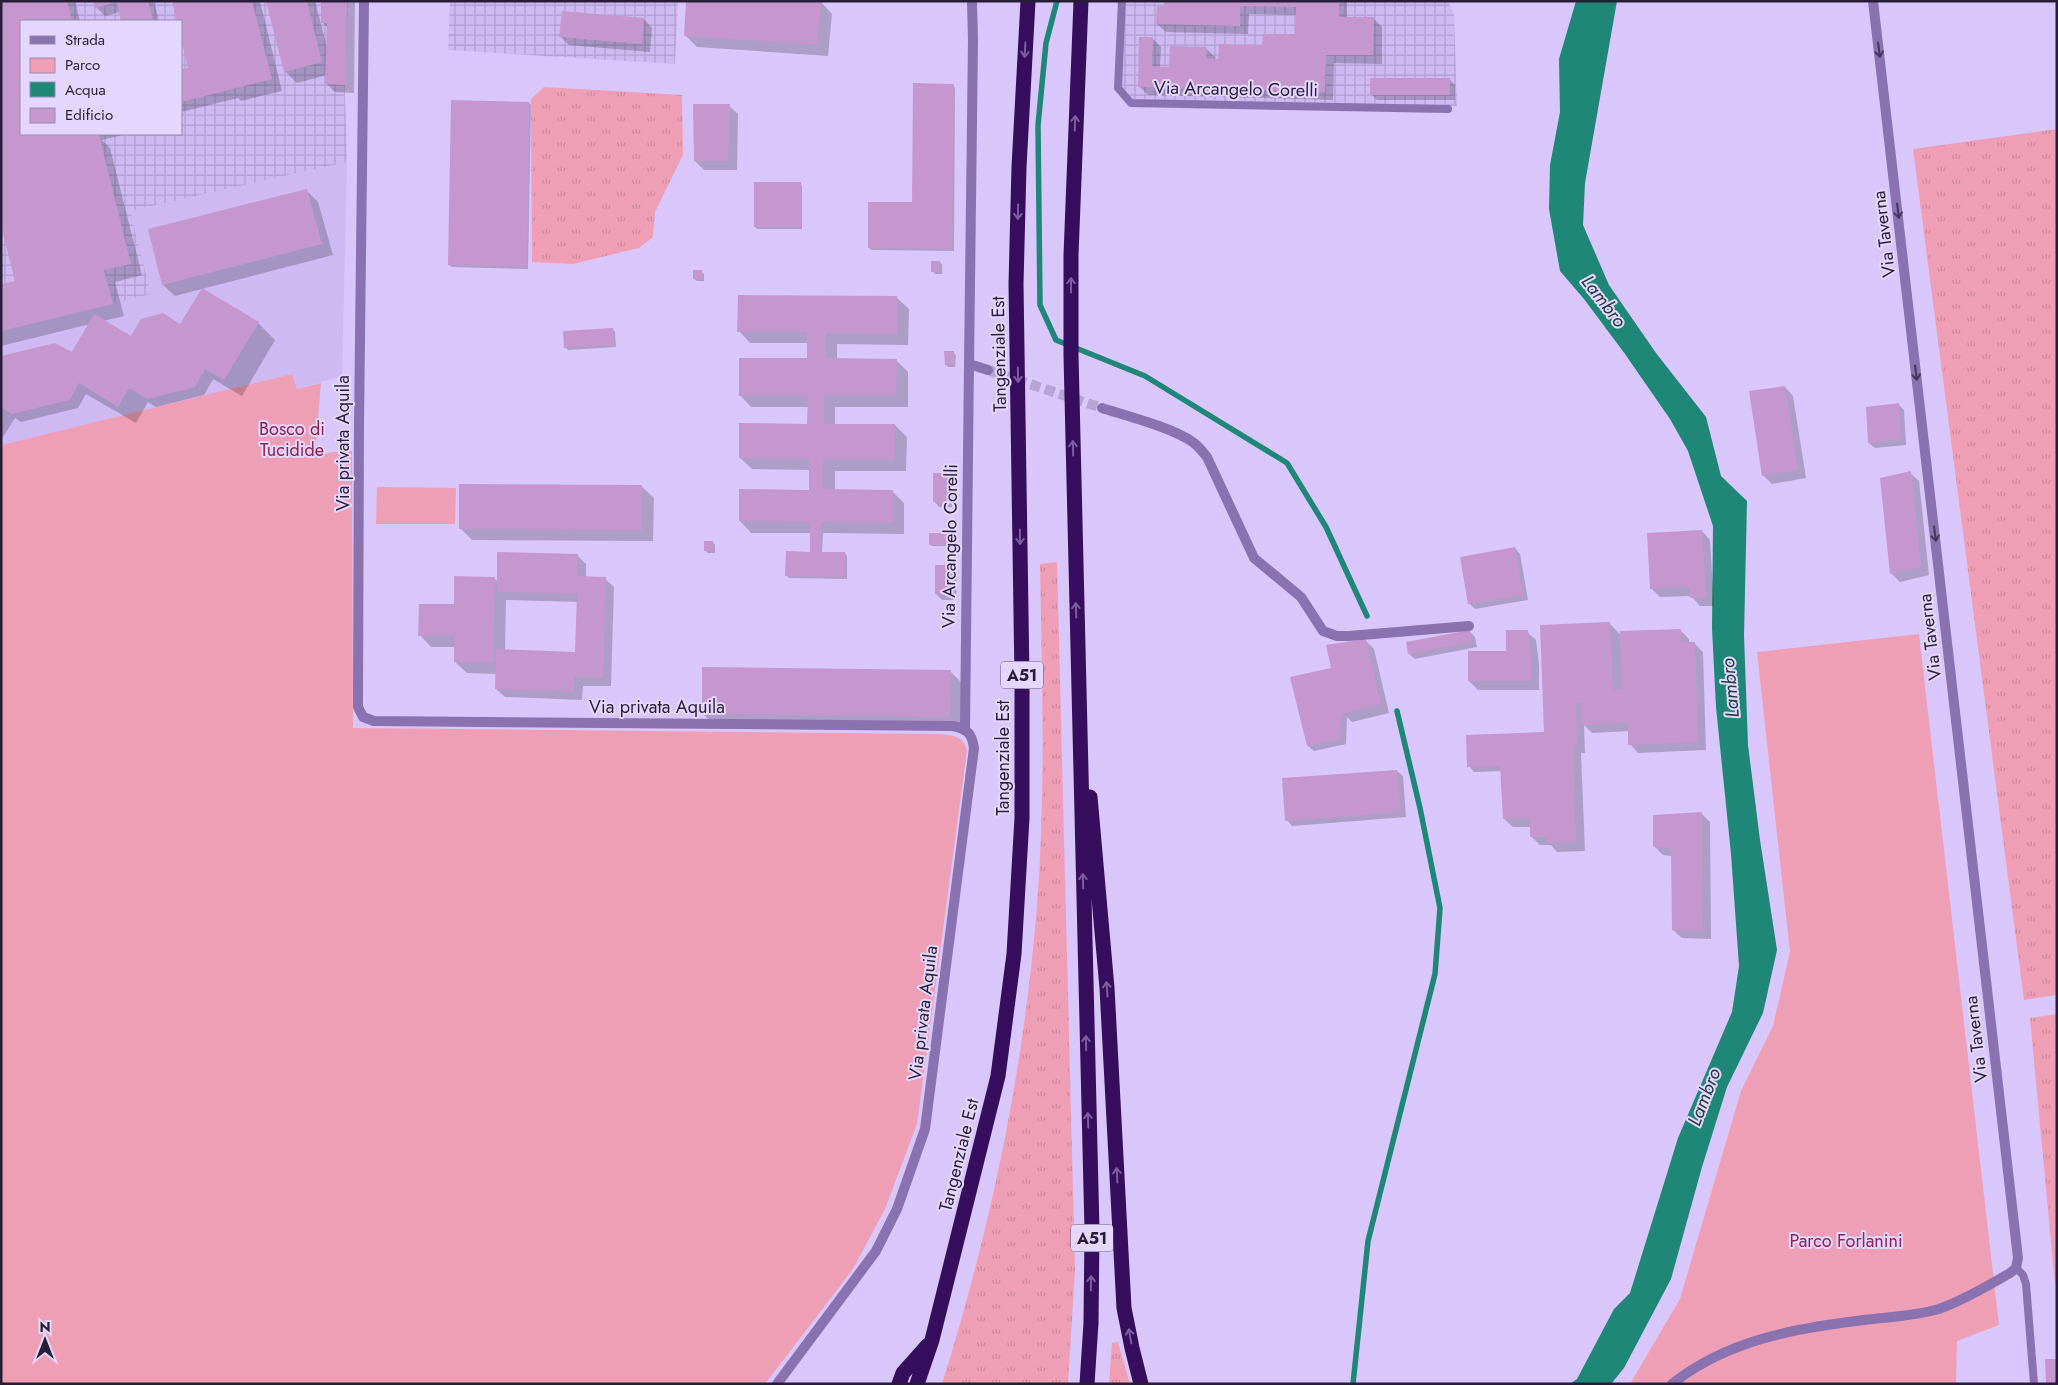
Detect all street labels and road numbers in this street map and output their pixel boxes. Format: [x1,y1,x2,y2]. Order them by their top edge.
street label: Via Arcangelo Corelli [1154,75,1318,103]
street label: Via Taverna [1866,189,1902,279]
street label: Tangenziale Est [985,295,1013,412]
street label: Via privata Aquila [330,375,356,511]
street label: Via Arcangelo Corelli [936,464,964,628]
street label: Via Taverna [1912,592,1948,682]
road number: A51 [1001,662,1043,688]
street label: Via privata Aquila [589,694,725,720]
street label: Tangenziale Est [990,700,1016,816]
street label: Via privata Aquila [902,944,944,1082]
street label: Via Taverna [1958,994,1994,1084]
street label: Tangenziale Est [932,1095,986,1214]
road number: A51 [1071,1224,1113,1252]

